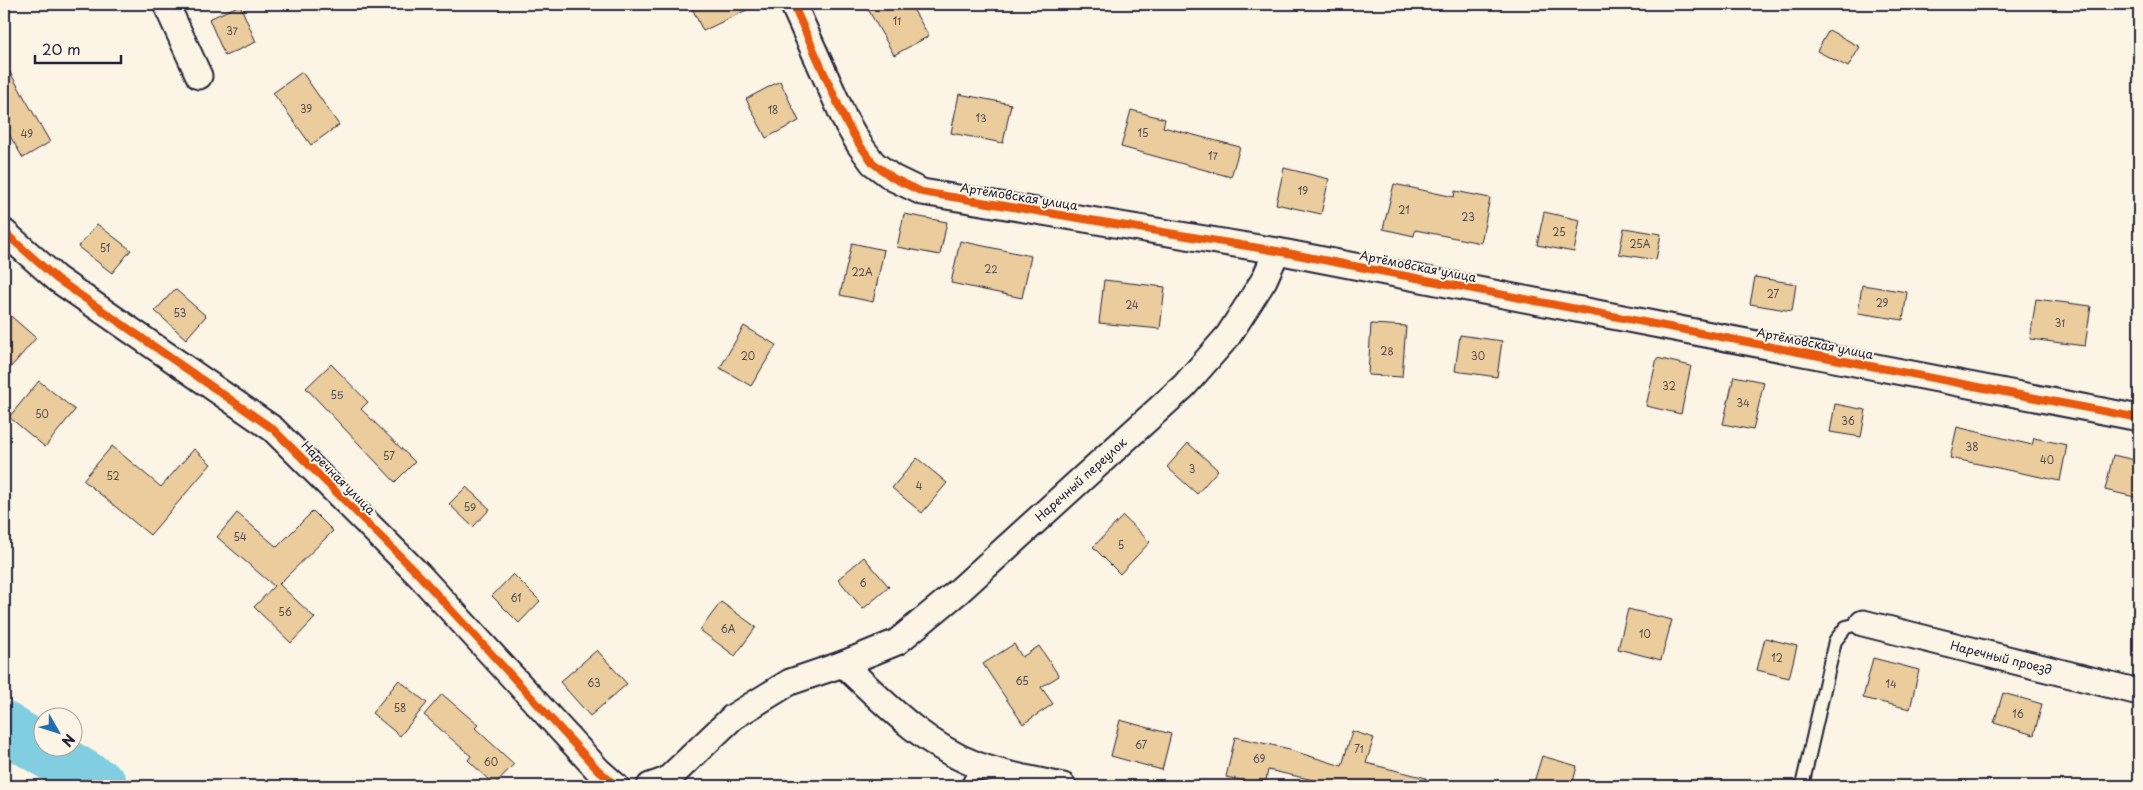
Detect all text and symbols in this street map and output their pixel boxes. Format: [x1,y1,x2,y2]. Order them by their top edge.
house number: 11 [893,13,901,28]
house number: 37 [226,23,239,38]
scale bar [35,32,121,64]
text: 20 m [42,37,81,60]
house number: 39 [300,101,312,116]
house number: 18 [768,102,778,117]
house number: 13 [975,110,987,125]
house number: 15 [1138,125,1148,140]
house number: 49 [21,126,33,141]
house number: 17 [1208,148,1219,163]
street label: Артёмовская улица [959,178,1080,214]
house number: 19 [1298,183,1308,198]
house number: 21 [1398,202,1410,217]
house number: 23 [1461,209,1475,224]
house number: 25 [1552,224,1566,239]
house number: 25А [1630,236,1651,251]
house number: 51 [100,240,110,255]
street label: Артёмовская улица [1358,246,1479,286]
house number: 22 [984,261,998,276]
house number: 22А [851,264,873,279]
house number: 27 [1767,286,1780,301]
house number: 29 [1876,295,1889,310]
house number: 24 [1125,297,1139,312]
house number: 53 [174,305,186,320]
house number: 31 [2055,315,2065,330]
street label: Артёмовская улица [1755,323,1876,363]
house number: 28 [1380,343,1394,358]
house number: 20 [741,348,755,363]
house number: 30 [1471,348,1485,363]
house number: 32 [1662,378,1676,393]
house number: 55 [331,387,344,402]
house number: 34 [1736,395,1750,410]
house number: 50 [35,406,49,421]
house number: 36 [1841,413,1855,428]
street label: Наречный переулок [1031,433,1131,525]
street label: Наречная улица [298,436,380,519]
house number: 38 [1966,439,1978,454]
house number: 57 [383,448,395,463]
house number: 40 [2040,452,2054,467]
house number: 3 [1189,461,1195,476]
house number: 52 [106,468,120,483]
house number: 4 [916,478,923,493]
house number: 59 [464,499,476,514]
house number: 54 [233,529,247,544]
house number: 5 [1118,537,1124,552]
house number: 6 [859,575,867,590]
house number: 61 [510,590,522,605]
house number: 56 [278,604,292,619]
house number: 6А [721,621,736,636]
house number: 10 [1639,626,1651,641]
street label: Наречный проезд [1948,636,2054,678]
house number: 12 [1771,650,1783,665]
house number: 65 [1015,673,1029,688]
house number: 63 [587,675,601,690]
house number: 14 [1885,676,1897,691]
house number: 58 [394,700,406,715]
house number: 16 [2012,706,2024,721]
north arrow [32,708,82,758]
text: N [57,730,80,751]
house number: 67 [1135,737,1147,752]
house number: 71 [1354,741,1364,756]
house number: 69 [1253,751,1265,766]
house number: 60 [484,754,498,769]

